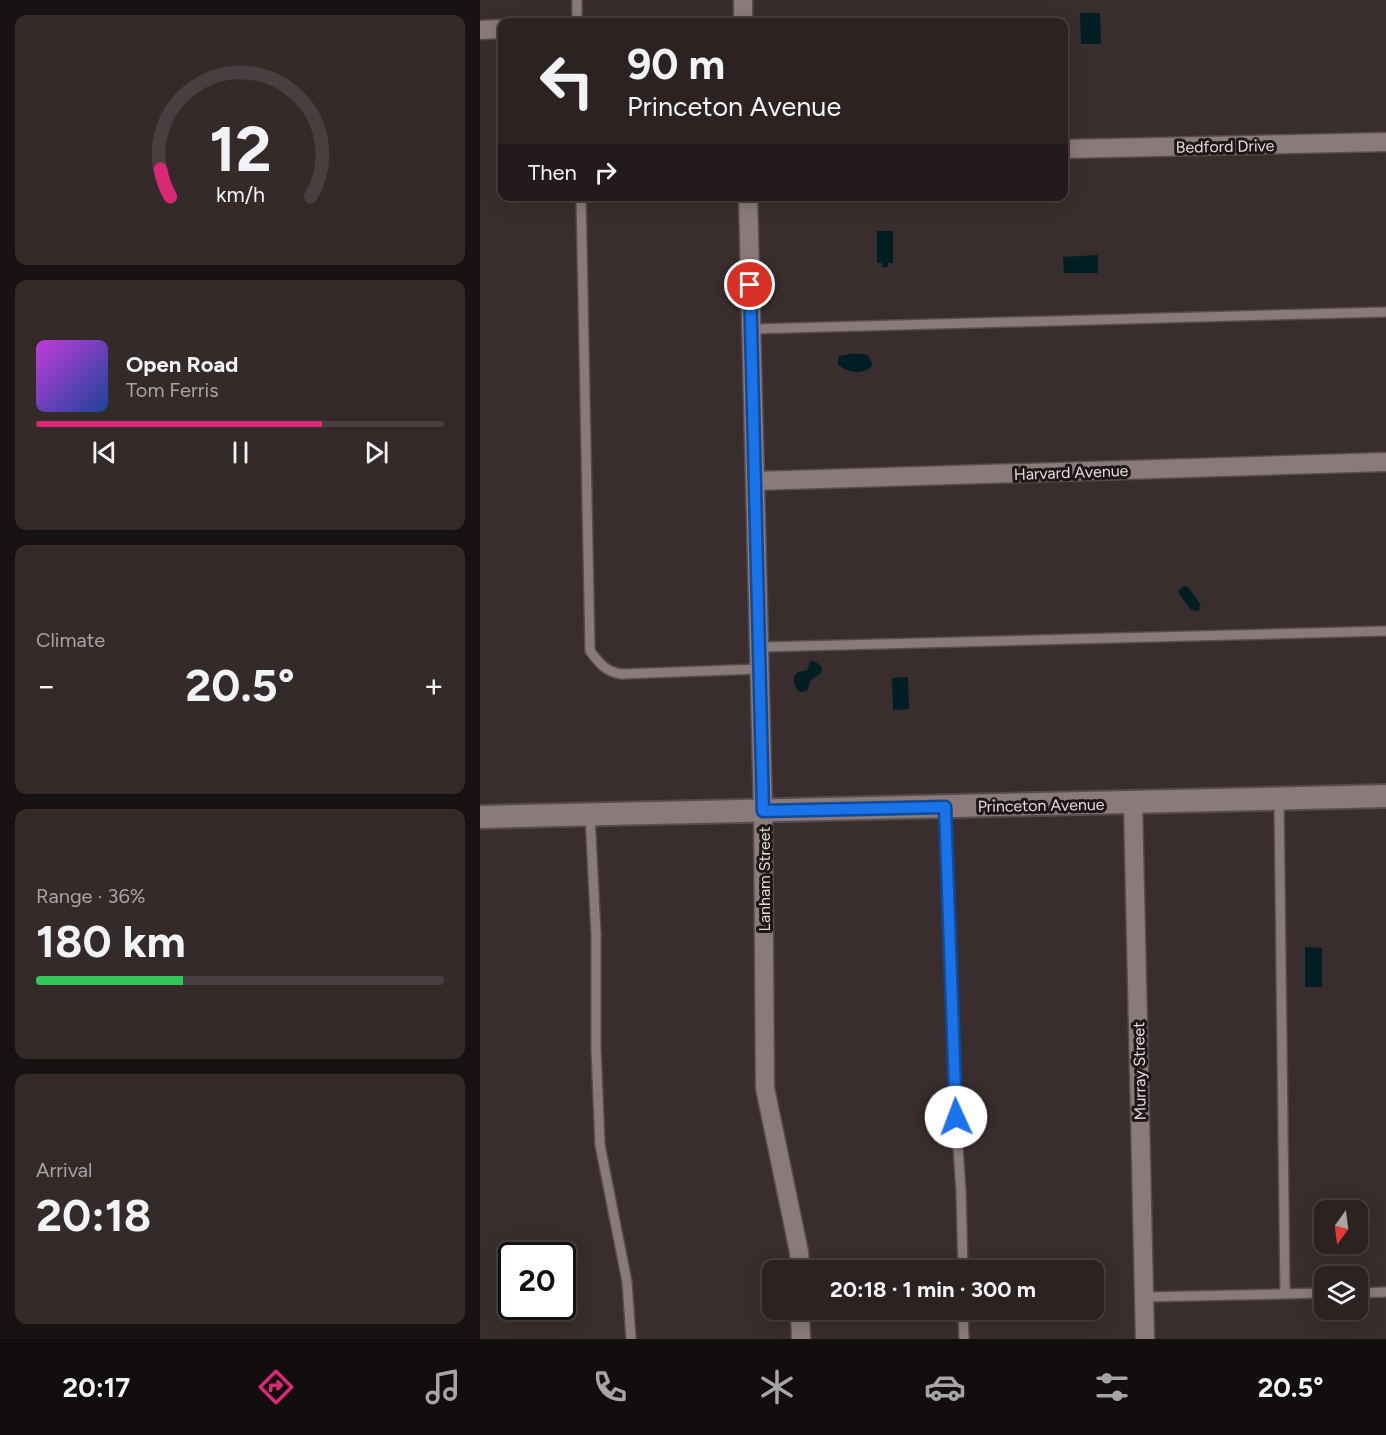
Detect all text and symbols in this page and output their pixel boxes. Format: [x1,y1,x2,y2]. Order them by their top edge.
text: 90 m [627,39,725,90]
icon: left [528,42,606,120]
text: Princeton Avenue [627,90,841,123]
text: 12 [209,112,271,187]
street label: Bedford Drive [1175,136,1275,157]
icon: right [589,156,622,189]
text: Then [528,159,577,186]
text: km/h [216,182,264,207]
pin [724,259,775,310]
icon: arrive [733,268,766,301]
text: Open Road [126,351,238,378]
text: Tom Ferris [126,378,219,402]
icon: previous [88,436,121,469]
icon: pause [224,436,257,469]
icon: next [360,436,393,469]
street label: Harvard Avenue [1013,461,1129,484]
text: Climate [36,628,105,652]
text: 20.5° [185,658,295,712]
text: − [36,666,57,705]
text: + [423,666,444,705]
street label: Princeton Avenue [977,795,1105,816]
street label: Lanham Street [755,827,774,931]
text: Range · 36% [36,884,145,908]
text: 180 km [36,914,186,968]
street label: Murray Street [1129,1022,1150,1120]
position arrow [924,1085,988,1149]
text: Arrival [36,1158,92,1182]
text: 20:18 [36,1188,151,1242]
north arrow [1314,1200,1368,1254]
map controls [1314,1200,1368,1320]
speed limit sign: 20 [498,1242,576,1320]
button: layers [1314,1266,1368,1320]
text: 20:18 · 1 min · 300 m [830,1276,1036,1303]
icon: directions [255,1366,297,1408]
icon: music [422,1366,464,1408]
icon: phone [589,1366,631,1408]
icon: climate [756,1366,798,1408]
icon: car [924,1366,966,1408]
icon: filters [1091,1366,1133,1408]
text: 20:17 [63,1371,130,1404]
text: 20.5° [1258,1371,1323,1404]

